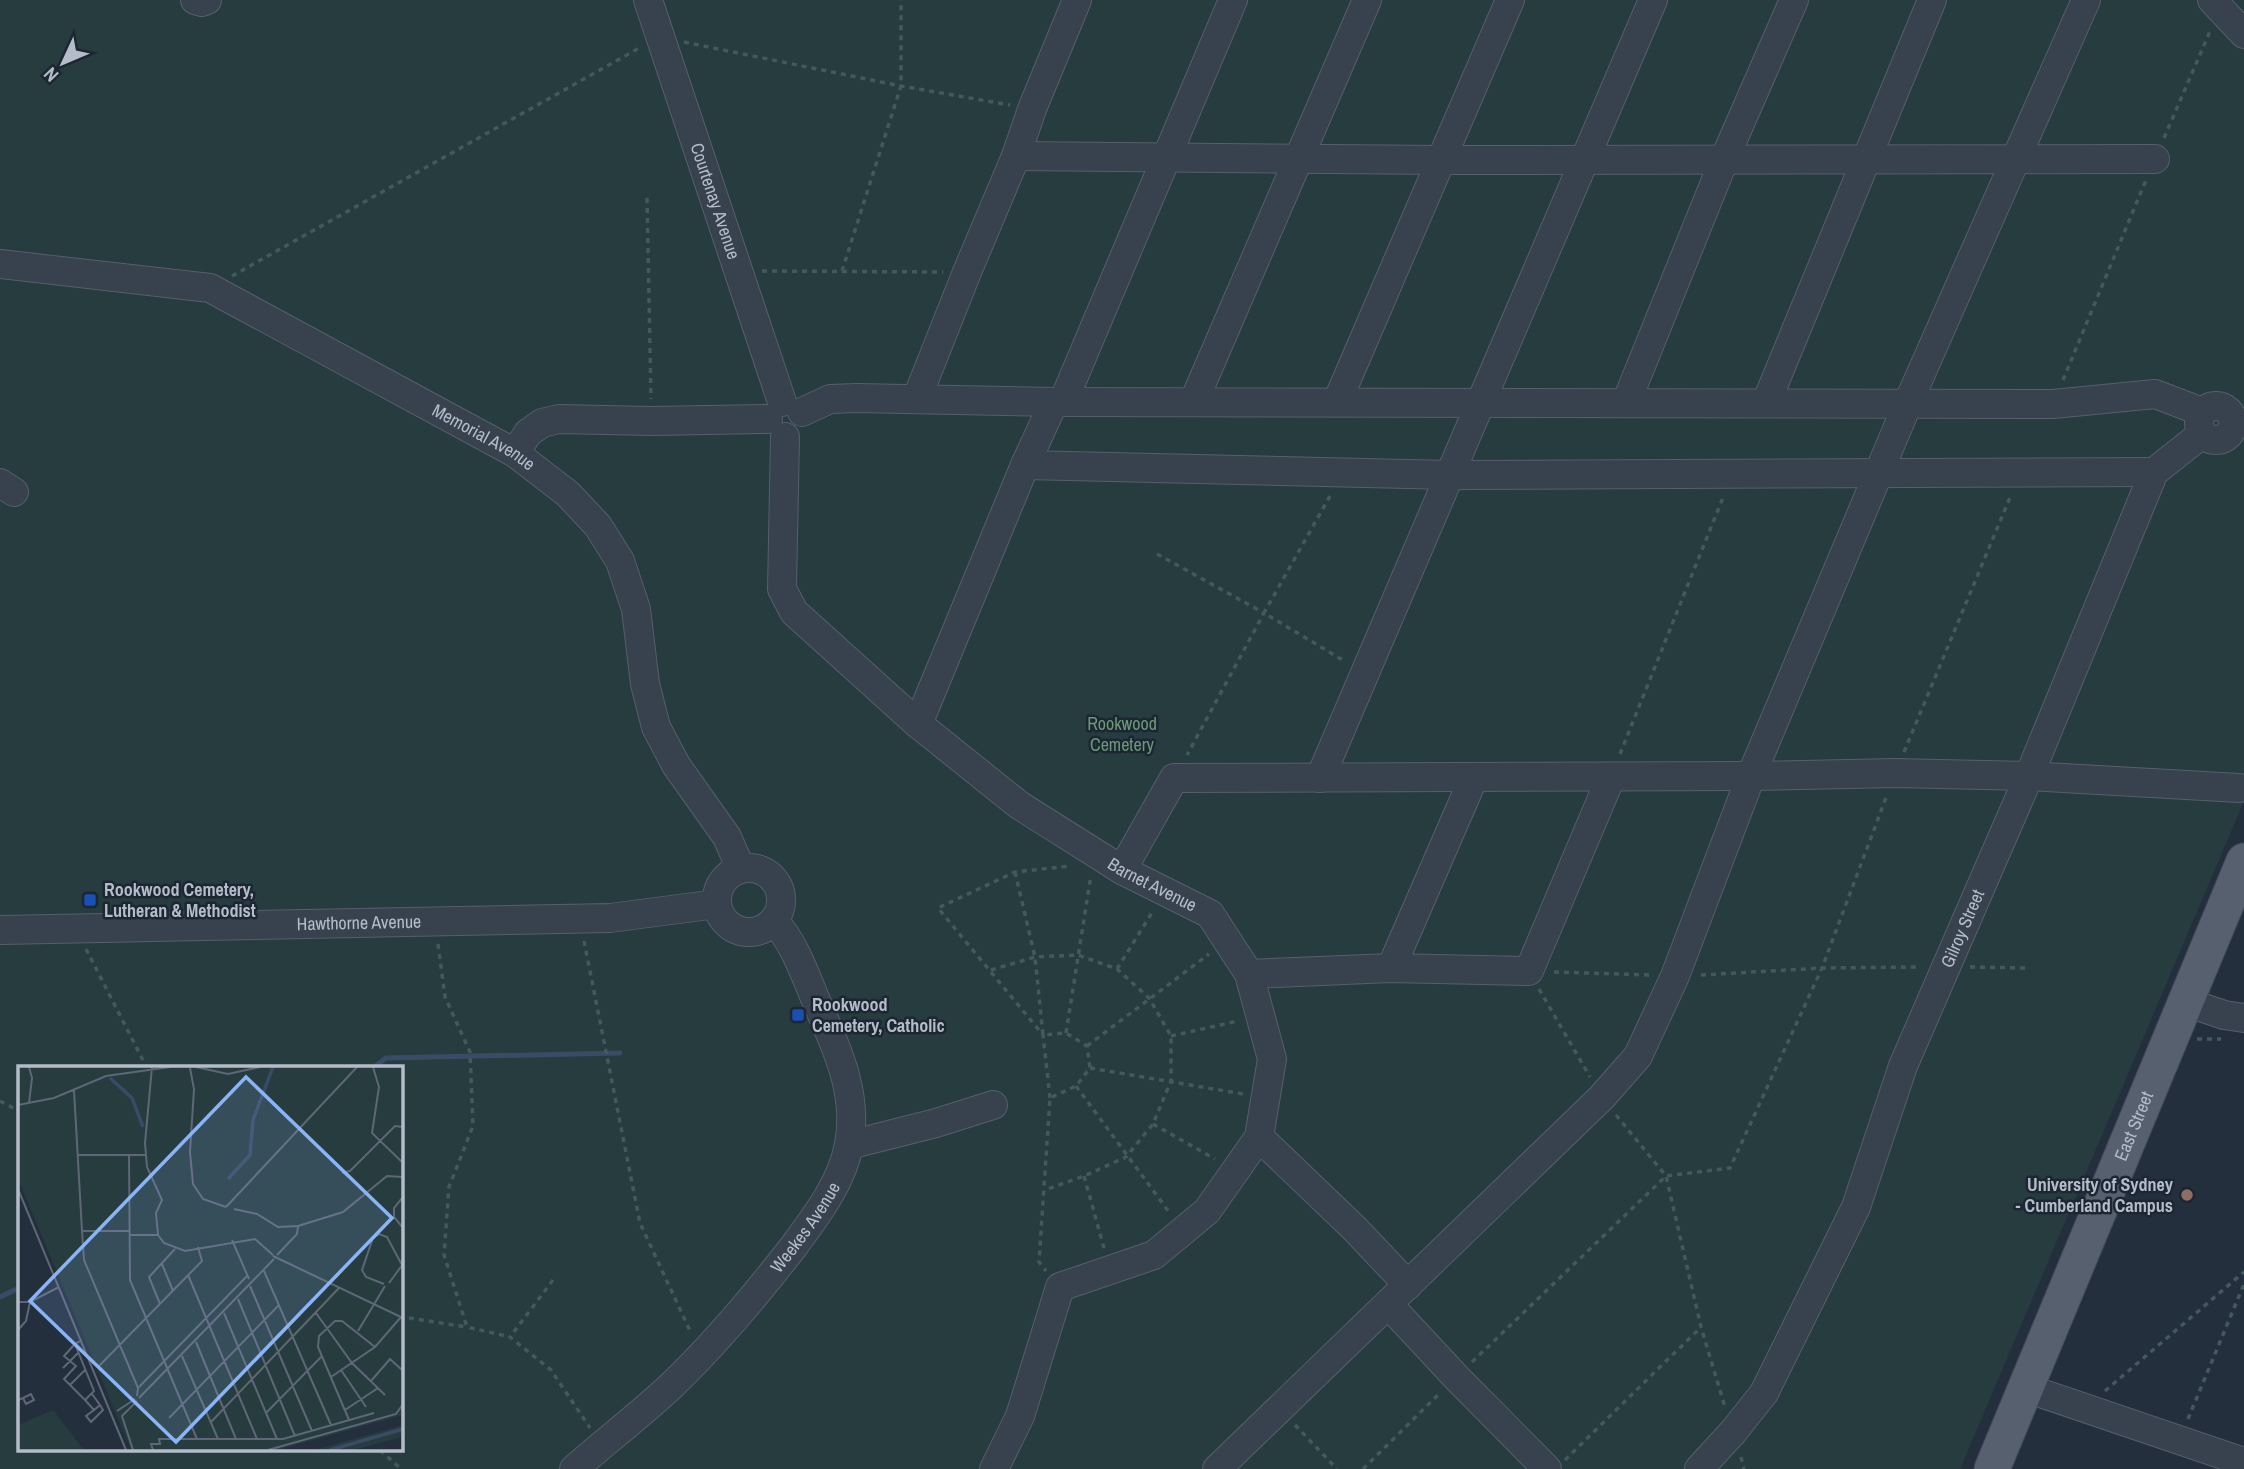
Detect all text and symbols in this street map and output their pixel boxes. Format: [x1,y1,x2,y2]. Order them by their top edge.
north arrow [28,28,98,98]
text: N [38,62,64,88]
street label: Courtenay Avenue [684,139,747,262]
street label: Memorial Avenue [428,398,541,476]
park label: Rookwood Cemetery [1087,711,1157,757]
street label: Barnet Avenue [1103,851,1201,917]
place label: Rookwood Cemetery, Lutheran & Methodist [104,877,256,923]
street label: Gilroy Street [1934,885,1990,971]
marker: Rookwood Cemetery, Lutheran & Methodist [82,892,98,908]
street label: Hawthorne Avenue [296,909,421,936]
place label: Rookwood Cemetery, Catholic [812,992,945,1038]
marker: Rookwood Cemetery, Catholic [790,1007,806,1023]
inset map [18,1066,402,1452]
street label: East Street [2108,1088,2159,1165]
place label: University of Sydney - Cumberland Campus [2016,1172,2174,1218]
street label: Weekes Avenue [764,1177,846,1278]
marker: University of Sydney - Cumberland Campus [2179,1187,2195,1203]

